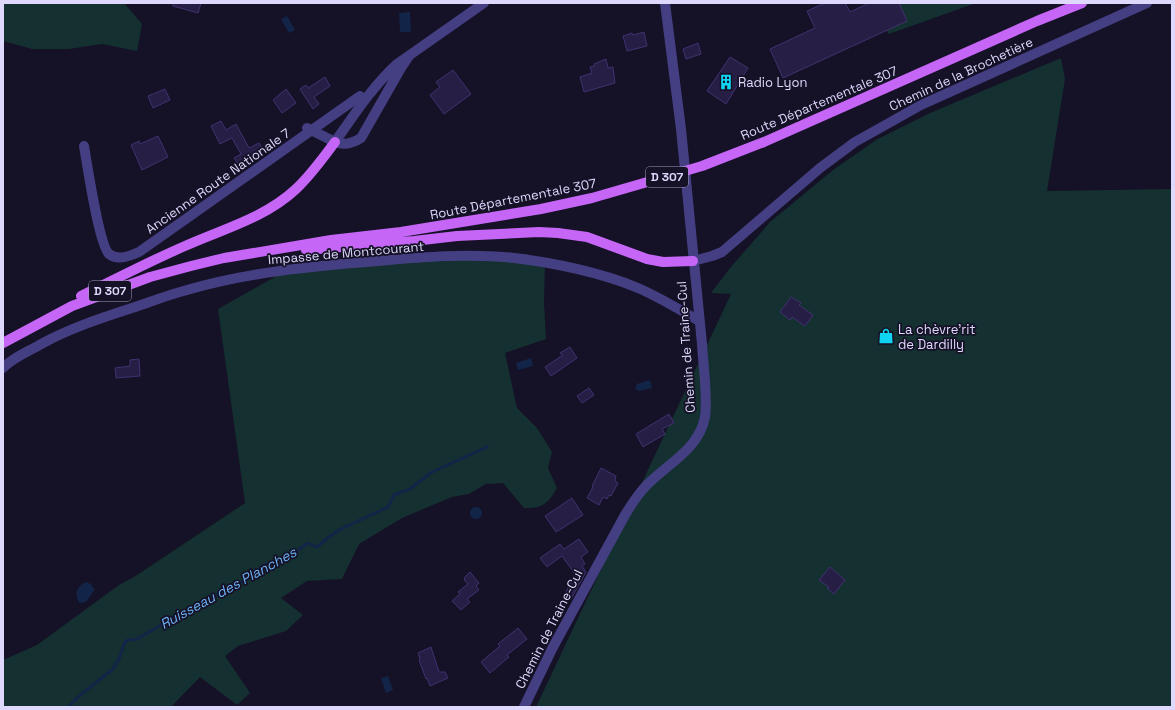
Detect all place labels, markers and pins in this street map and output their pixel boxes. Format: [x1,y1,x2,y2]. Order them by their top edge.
building icon: Radio Lyon [717,73,735,91]
place label: Radio Lyon [738,74,807,91]
place label: La chèvre'rit de Dardilly [898,321,975,353]
shop icon: La chèvre'rit de Dardilly [877,327,895,345]

